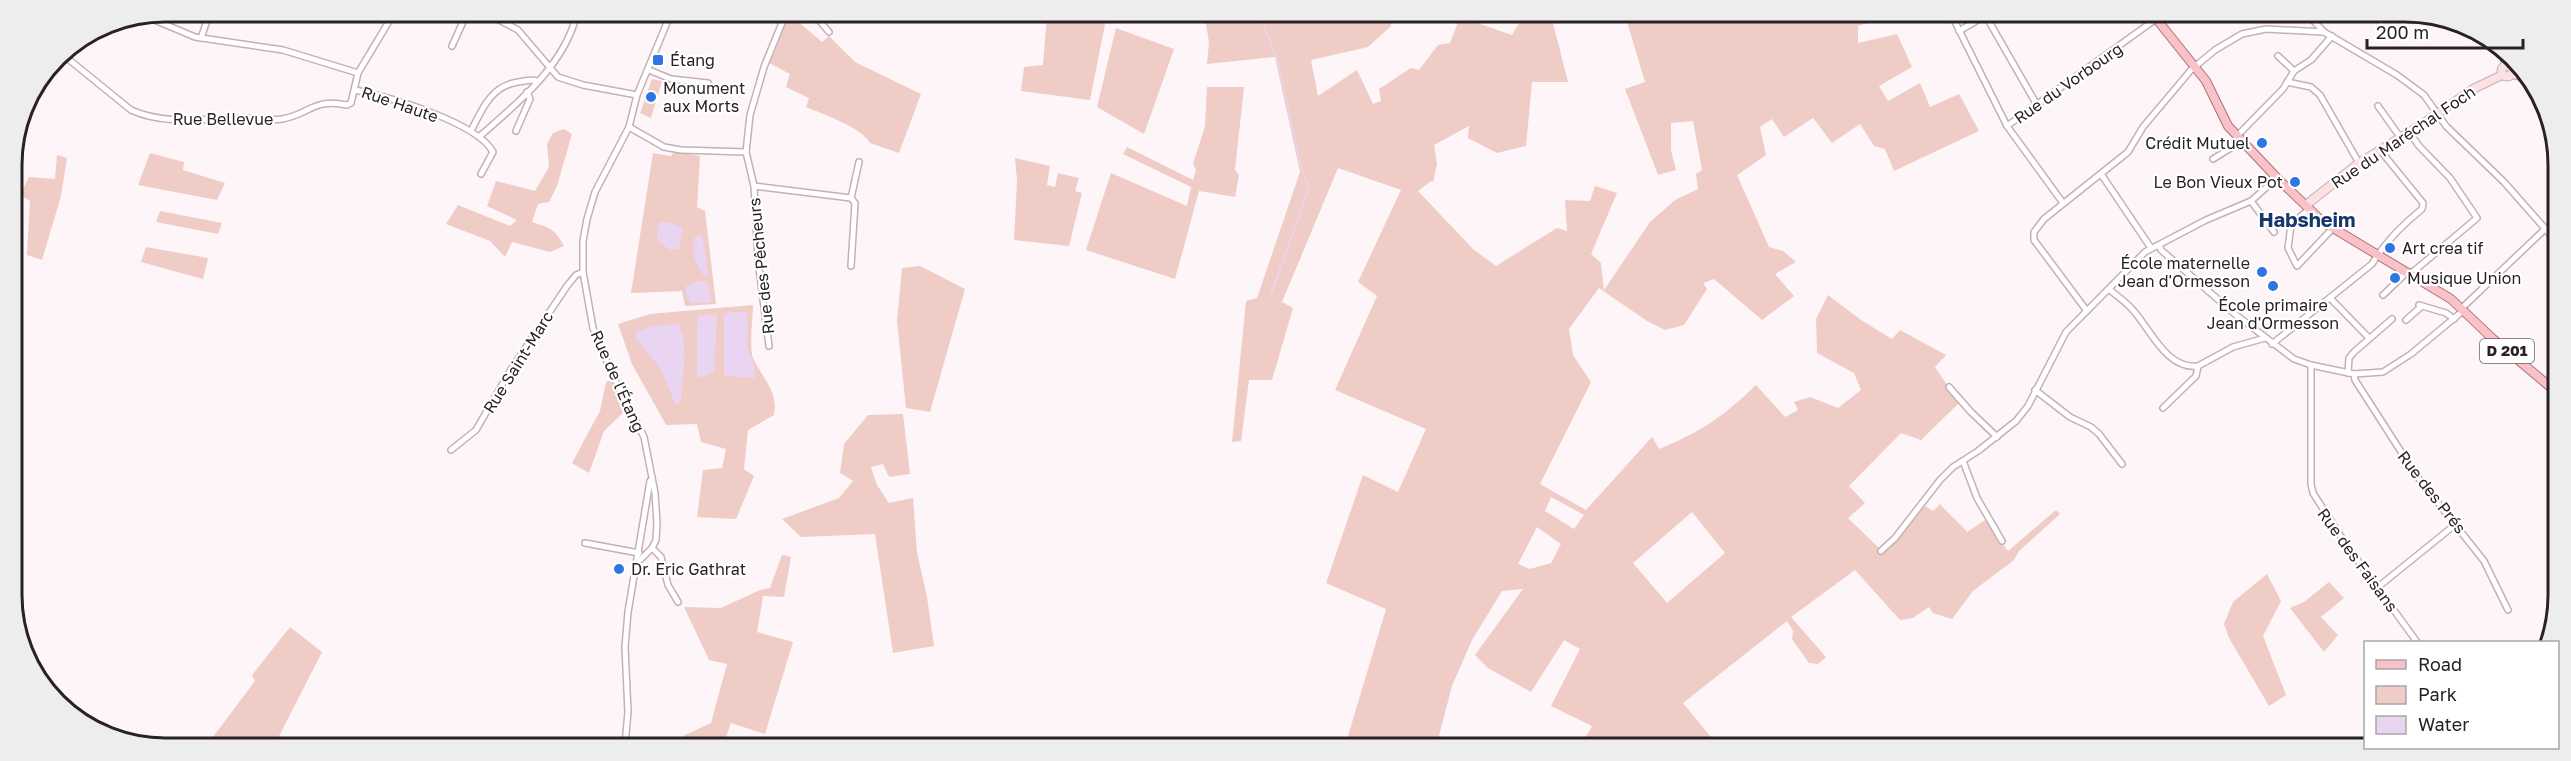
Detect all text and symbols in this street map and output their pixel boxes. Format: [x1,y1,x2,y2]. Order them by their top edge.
scale bar [2367,12,2523,50]
text: 200 m [2376,21,2429,43]
street label: Rue du Vorbourg [2010,38,2126,128]
place label: Étang [670,50,715,70]
marker: Étang [651,53,665,67]
place label: Monument aux Morts [663,78,745,116]
street label: Rue du Maréchal Foch [2327,81,2479,193]
street label: Rue Haute [359,82,441,126]
marker: Monument aux Morts [644,90,658,104]
street label: Rue Bellevue [173,109,273,129]
place label: Crédit Mutuel [2145,133,2250,153]
marker: Crédit Mutuel [2255,136,2269,150]
place label: Le Bon Vieux Pot [2154,172,2283,192]
marker: Le Bon Vieux Pot [2288,175,2302,189]
street label: Rue des Pêcheurs [744,197,778,335]
district label: Habsheim [2258,207,2356,231]
place label: Art crea tif [2402,238,2483,258]
marker: Art crea tif [2383,241,2397,255]
place label: École maternelle Jean d'Ormesson [2118,253,2250,291]
marker: École maternelle Jean d'Ormesson [2255,265,2269,279]
place label: Musique Union [2407,268,2521,288]
marker: Musique Union [2388,271,2402,285]
marker: École primaire Jean d'Ormesson [2266,279,2280,293]
place label: École primaire Jean d'Ormesson [2207,295,2339,333]
street label: Rue Saint-Marc [479,307,558,417]
street label: Rue de l'Étang [587,327,649,435]
road number: D 201 [2480,339,2534,363]
street label: Rue des Prés [2394,447,2470,537]
street label: Rue des Faisans [2314,504,2402,616]
place label: Dr. Eric Gathrat [631,559,746,579]
marker: Dr. Eric Gathrat [612,562,626,576]
legend [2364,641,2559,749]
text: Road [2418,653,2462,675]
text: Park [2418,683,2457,705]
text: Water [2418,713,2469,735]

